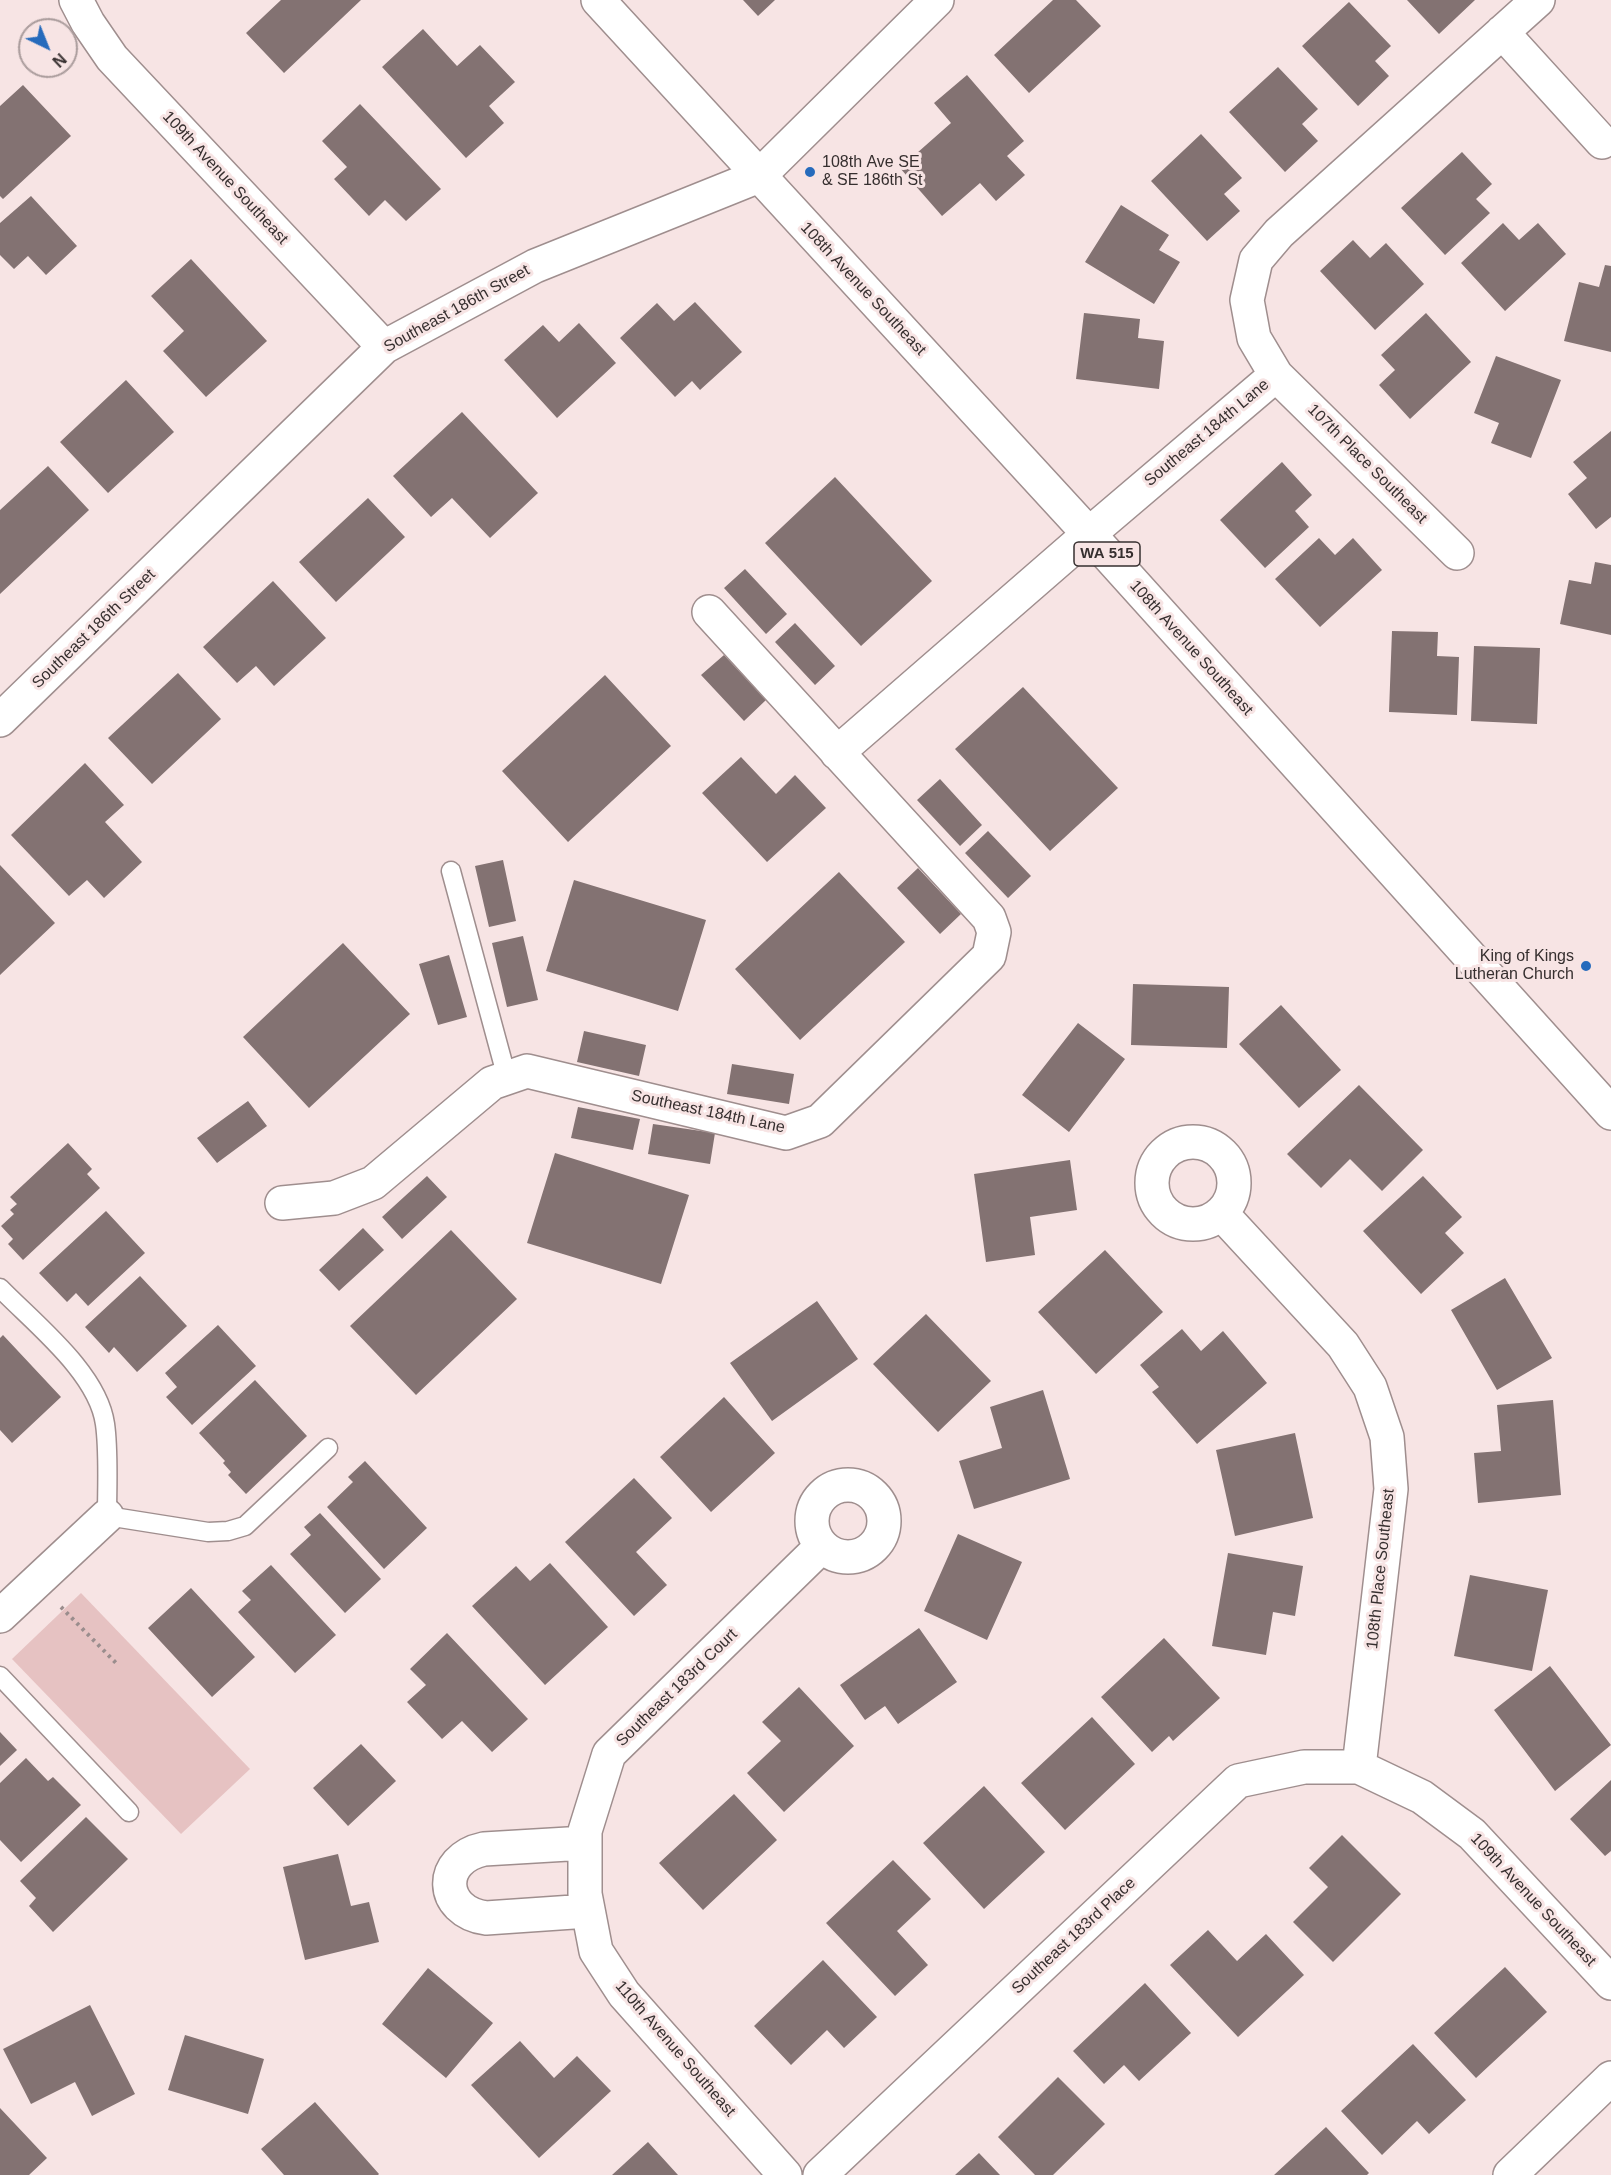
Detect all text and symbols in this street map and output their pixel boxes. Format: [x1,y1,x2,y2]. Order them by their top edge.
north arrow [18,18,78,78]
text: N [49,50,69,70]
street label: 109th Avenue Southeast [158,107,292,249]
place label: 108th Ave SE & SE 186th St [822,153,923,191]
marker: 108th Ave SE & SE 186th St [803,165,817,179]
street label: 108th Avenue Southeast [796,218,930,360]
street label: Southeast 186th Street [381,261,533,357]
street label: Southeast 184th Lane [1141,375,1273,491]
street label: 107th Place Southeast [1303,400,1431,528]
road number: WA 515 [1074,542,1140,566]
street label: Southeast 186th Street [28,565,160,693]
street label: 108th Avenue Southeast [1125,577,1257,719]
place label: King of Kings Lutheran Church [1455,947,1574,985]
marker: King of Kings Lutheran Church [1579,959,1593,973]
street label: Southeast 184th Lane [629,1086,787,1138]
street label: 108th Place Southeast [1363,1488,1399,1650]
street label: Southeast 183rd Court [612,1625,742,1751]
street label: 109th Avenue Southeast [1466,1829,1600,1971]
street label: Southeast 183rd Place [1008,1874,1140,1998]
street label: 110th Avenue Southeast [611,1977,739,2121]

